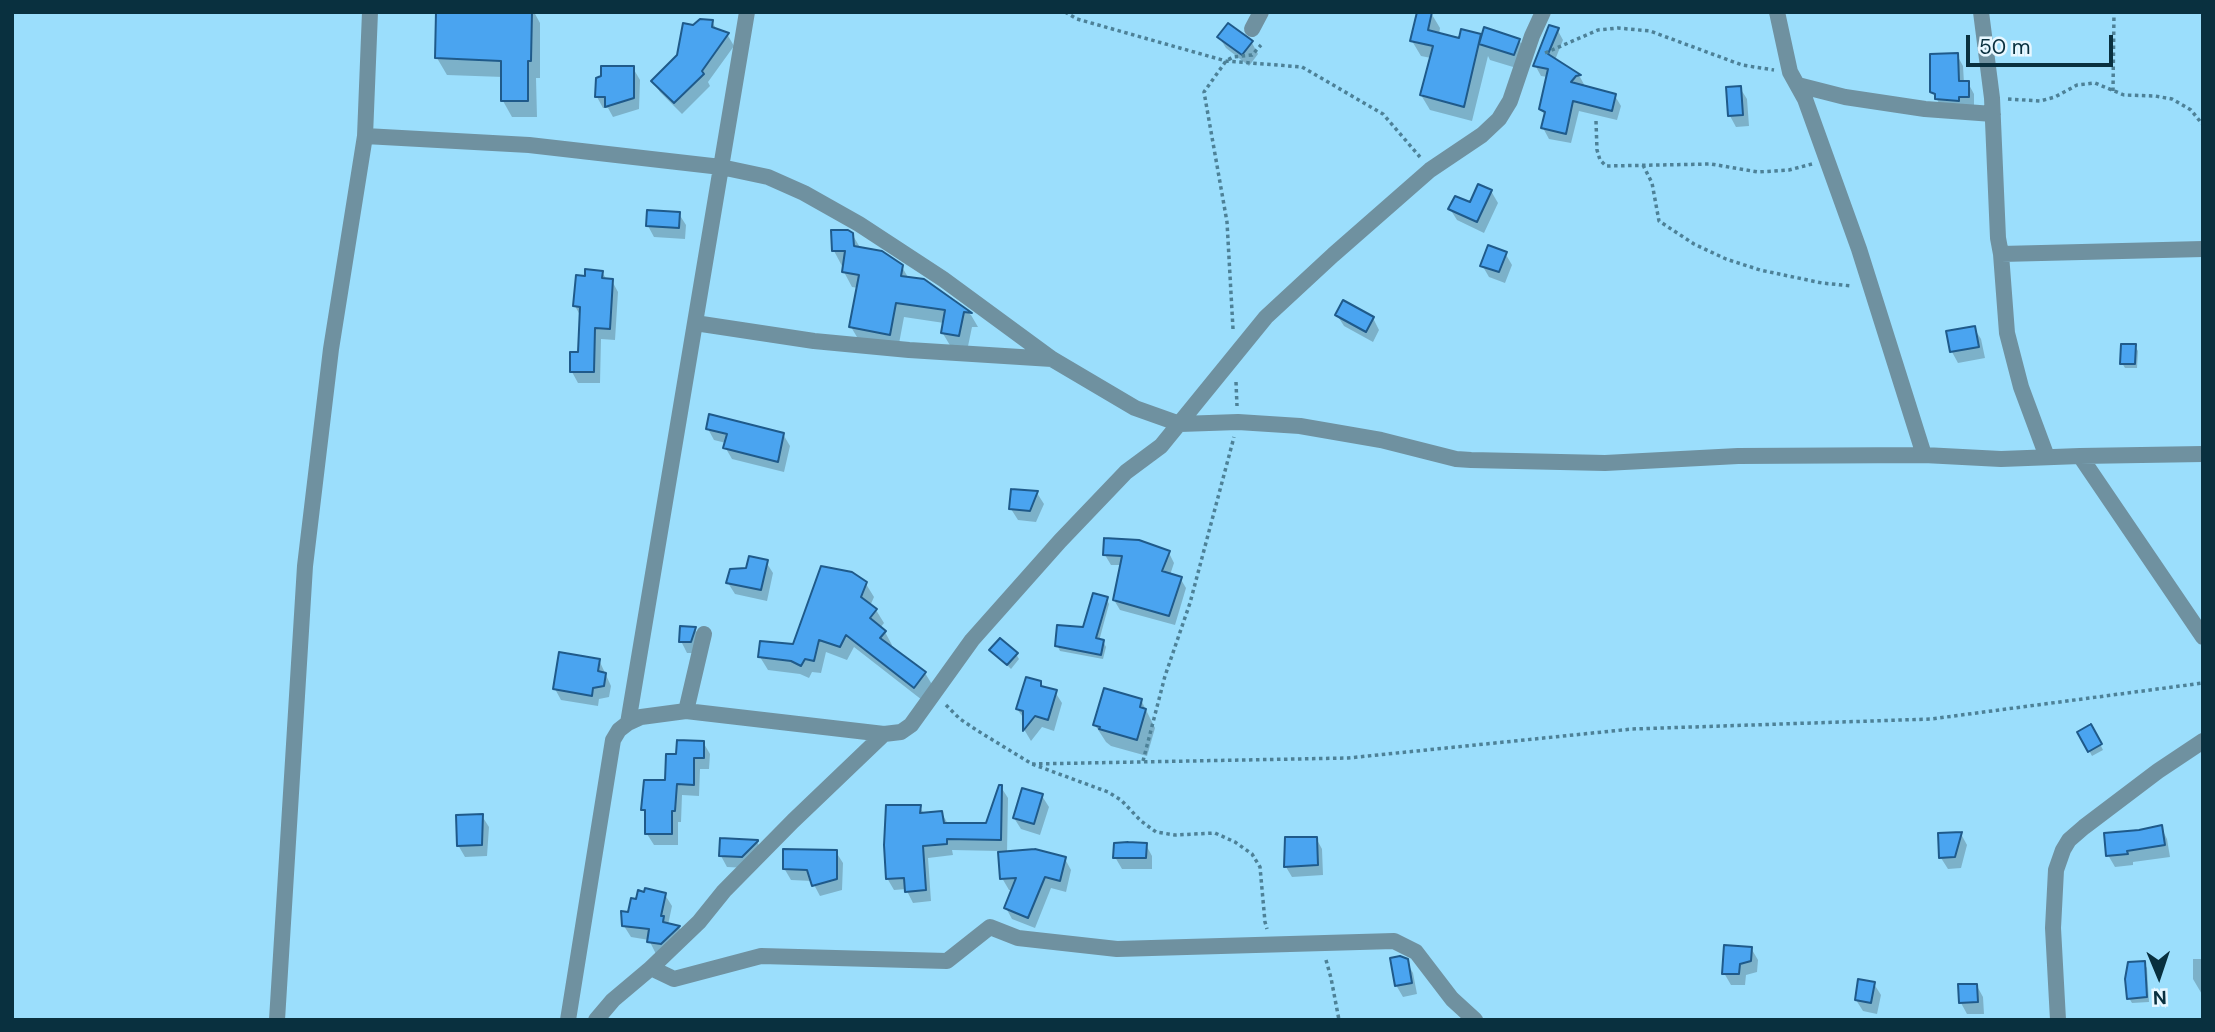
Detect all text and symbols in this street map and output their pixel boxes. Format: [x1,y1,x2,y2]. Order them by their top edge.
scale bar [1970,21,2117,65]
text: 50 m [1979,33,2030,61]
north arrow [2124,941,2194,1011]
text: N [2152,985,2167,1010]

